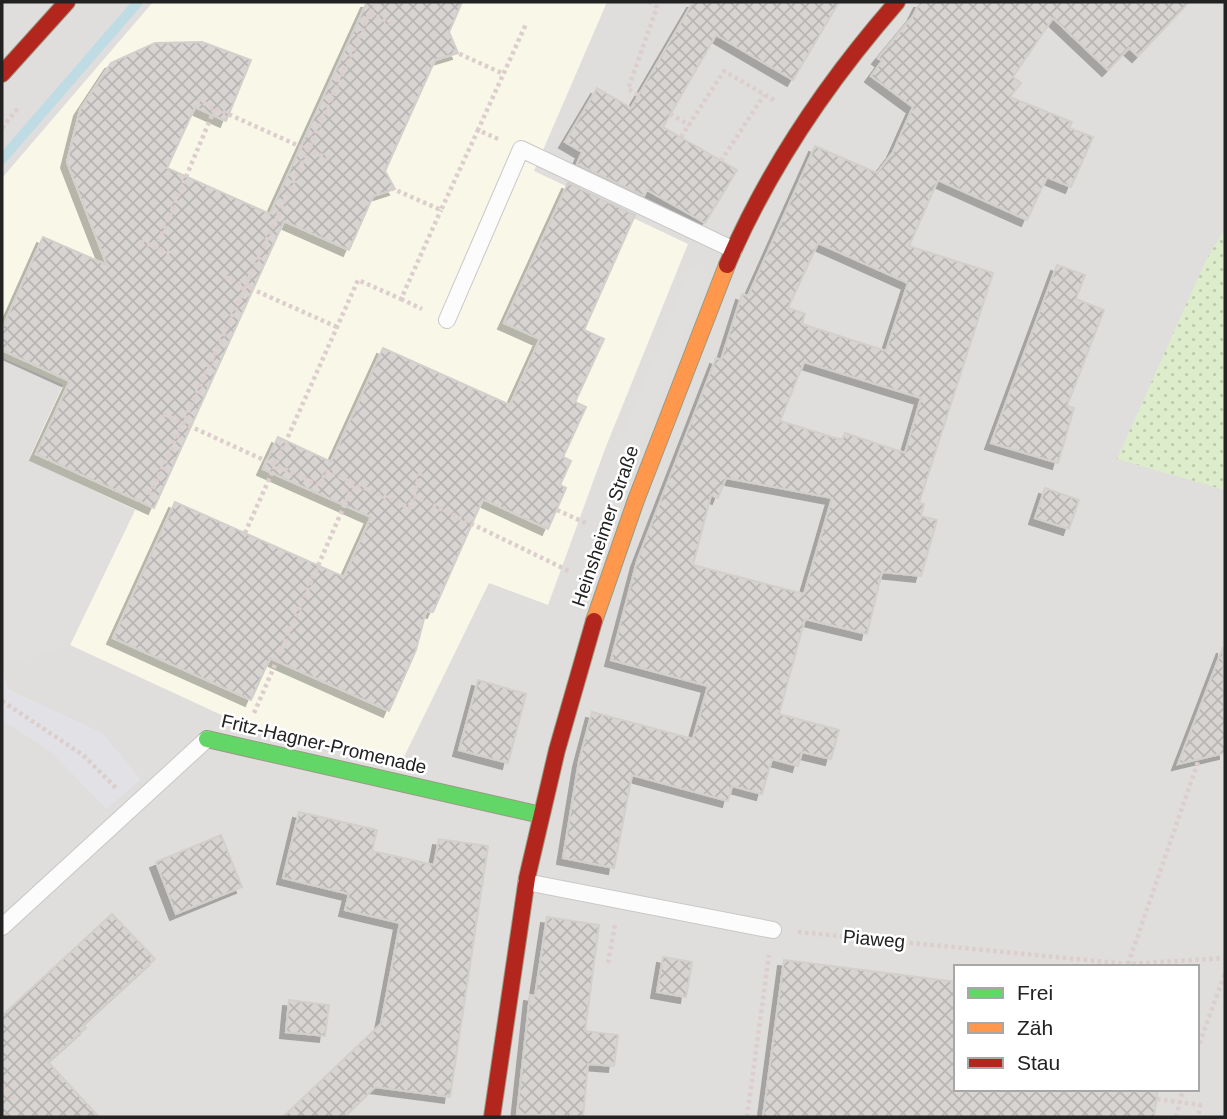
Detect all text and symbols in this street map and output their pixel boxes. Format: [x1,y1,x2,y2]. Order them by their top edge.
street label: Heinsheimer Straße [568,443,642,609]
street label: Fritz-Hagner-Promenade [219,710,429,778]
street label: Piaweg [842,926,906,952]
legend [954,965,1199,1091]
text: Frei [1017,981,1053,1004]
text: Zäh [1017,1016,1053,1039]
text: Stau [1017,1051,1060,1074]

